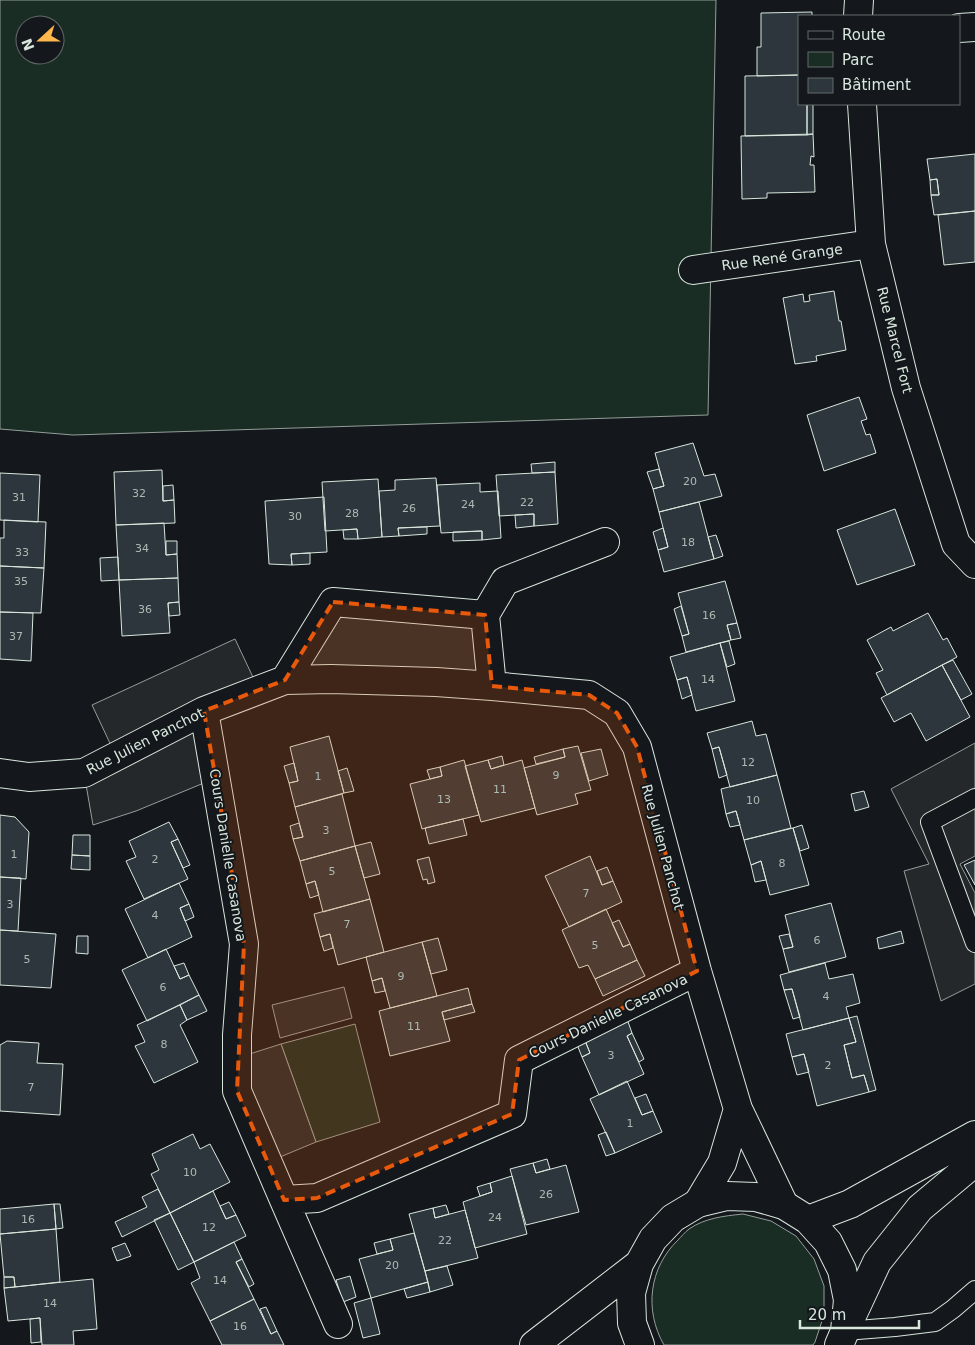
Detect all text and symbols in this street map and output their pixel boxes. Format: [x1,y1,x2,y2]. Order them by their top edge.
north arrow [15,15,65,65]
legend [798,15,960,105]
text: Route [842,26,886,44]
text: N [18,36,37,53]
text: Parc [842,51,874,69]
text: Bâtiment [842,76,911,94]
street label: Rue René Grange [720,241,844,273]
street label: Rue Marcel Fort [874,285,916,395]
house number: 20 [683,475,697,488]
house number: 32 [132,487,146,500]
house number: 31 [12,491,26,504]
house number: 22 [520,496,534,509]
house number: 24 [461,498,475,511]
house number: 26 [402,502,416,515]
house number: 28 [345,507,359,520]
house number: 30 [288,510,302,523]
house number: 18 [681,536,695,549]
house number: 34 [135,542,149,555]
house number: 33 [15,546,29,559]
house number: 35 [14,575,28,588]
house number: 36 [138,603,152,616]
house number: 16 [702,609,716,622]
house number: 37 [9,630,23,643]
house number: 14 [701,673,715,686]
street label: Rue Julien Panchot [84,704,207,778]
house number: 12 [741,756,755,769]
street label: Cours Danielle Casanova [206,767,250,943]
house number: 9 [553,769,560,782]
house number: 1 [315,770,322,783]
street label: Rue Julien Panchot [638,782,688,912]
house number: 11 [493,783,507,796]
house number: 13 [437,793,451,806]
house number: 10 [746,794,760,807]
house number: 3 [323,824,330,837]
house number: 1 [11,848,18,861]
house number: 2 [152,853,159,866]
house number: 8 [779,857,786,870]
house number: 5 [329,865,336,878]
house number: 7 [583,887,590,900]
house number: 3 [7,898,14,911]
house number: 4 [152,909,159,922]
house number: 7 [344,918,351,931]
house number: 6 [814,934,821,947]
house number: 5 [592,939,599,952]
house number: 5 [24,953,31,966]
house number: 9 [398,970,405,983]
street label: Cours Danielle Casanova [526,970,690,1062]
house number: 6 [160,981,167,994]
house number: 4 [823,990,830,1003]
house number: 11 [407,1020,421,1033]
house number: 8 [161,1038,168,1051]
house number: 3 [608,1049,615,1062]
house number: 2 [825,1059,832,1072]
house number: 7 [28,1081,35,1094]
house number: 1 [627,1117,634,1130]
house number: 10 [183,1166,197,1179]
house number: 26 [539,1188,553,1201]
house number: 24 [488,1211,502,1224]
house number: 16 [21,1213,35,1226]
house number: 12 [202,1221,216,1234]
house number: 22 [438,1234,452,1247]
house number: 20 [385,1259,399,1272]
house number: 14 [213,1274,227,1287]
house number: 14 [43,1297,57,1310]
scale bar [800,1298,919,1330]
text: 20 m [808,1306,846,1324]
house number: 16 [233,1320,247,1333]

